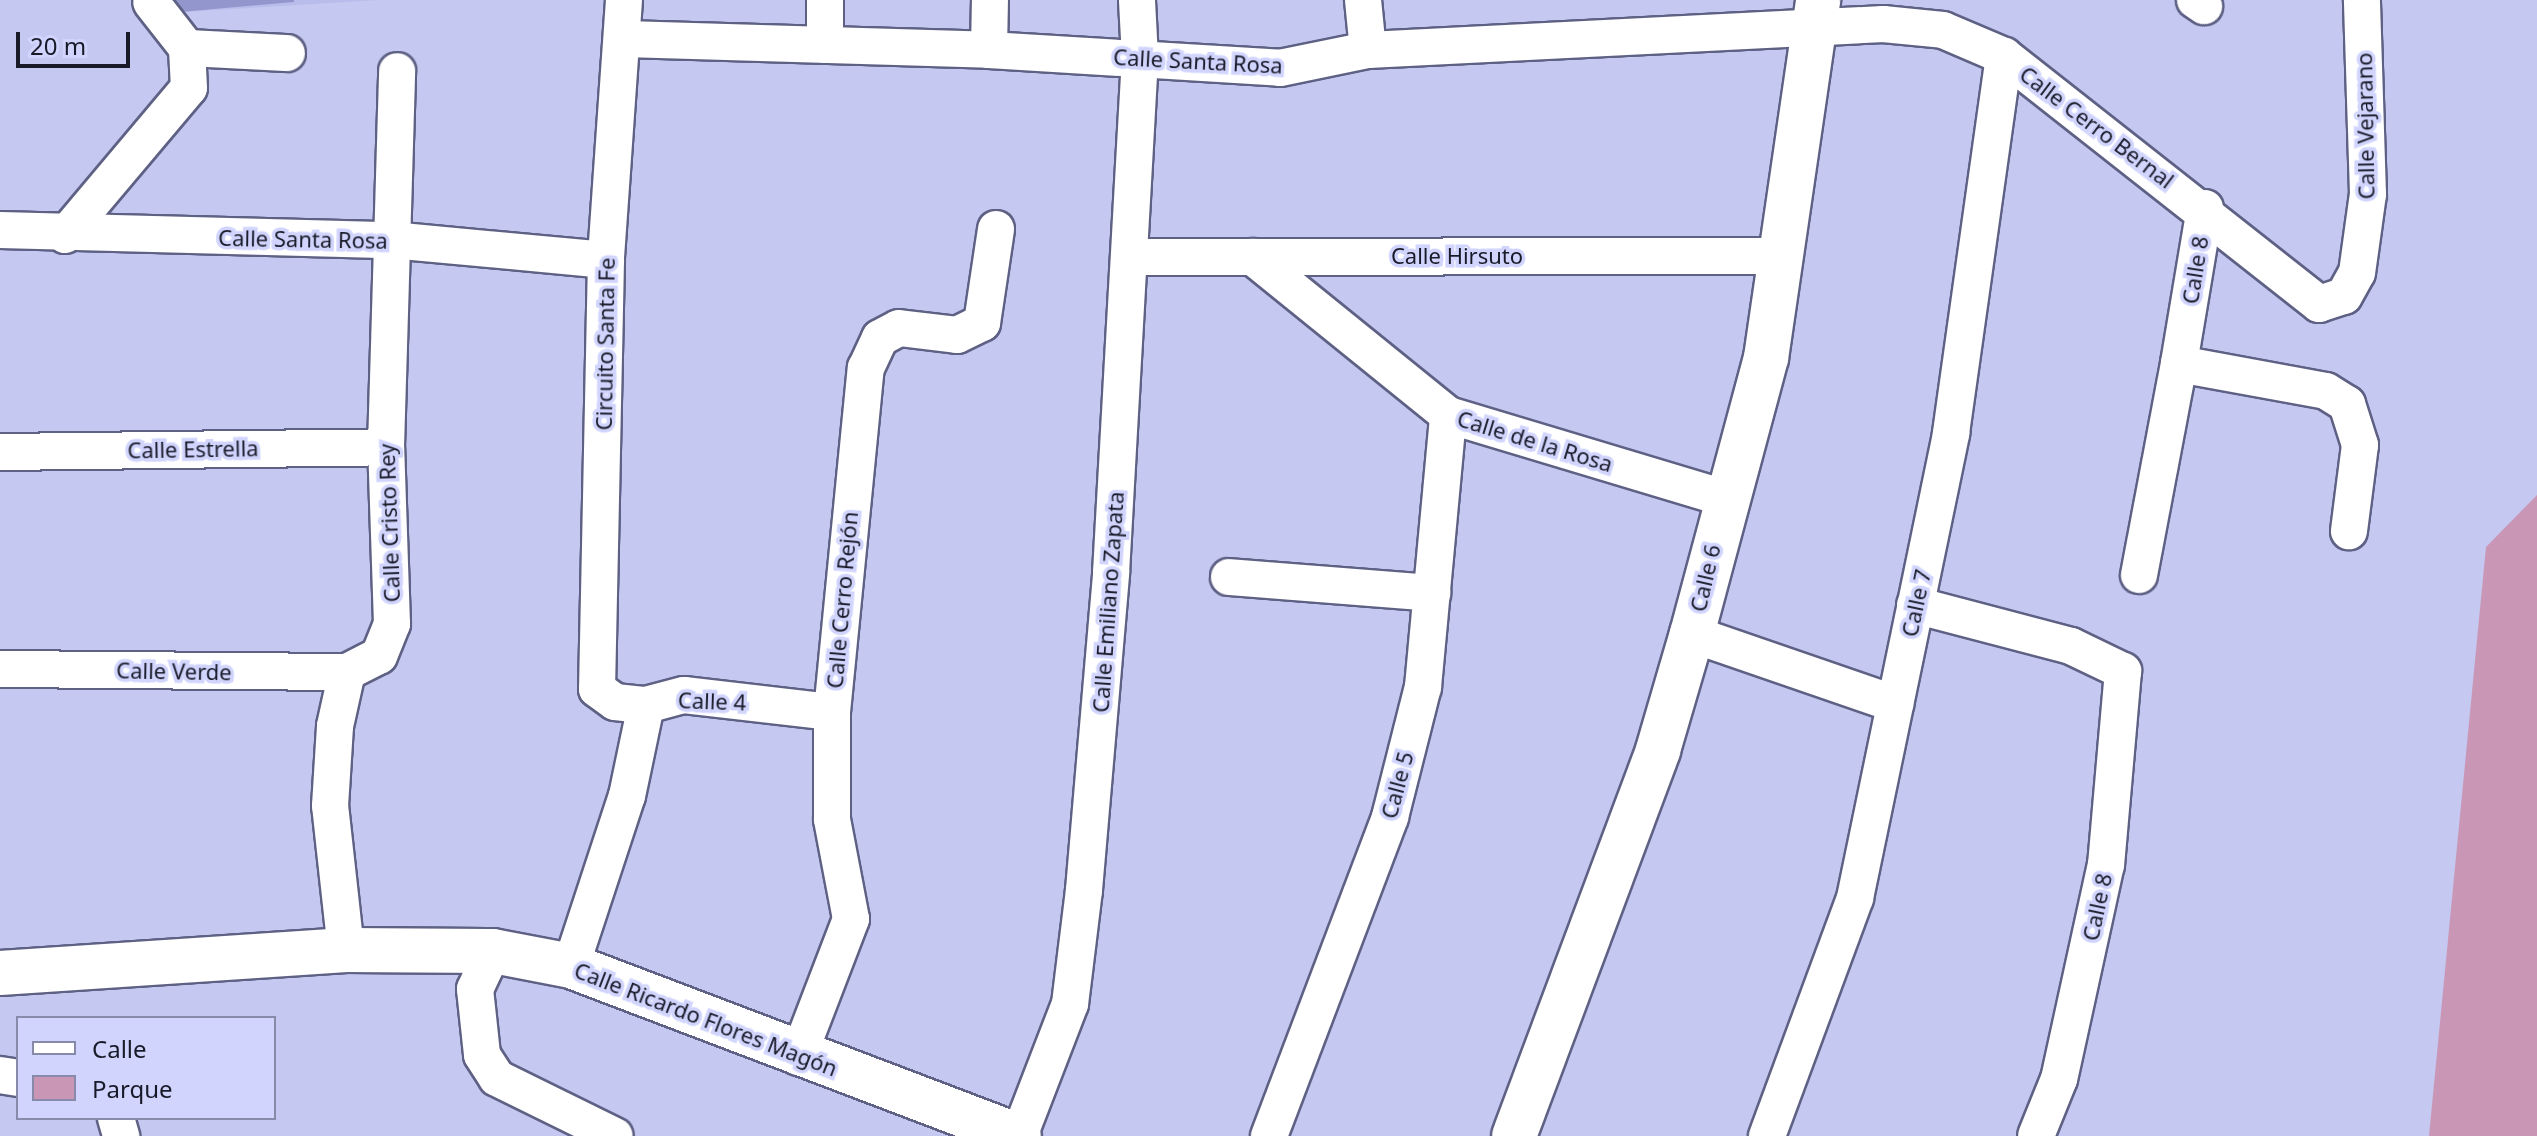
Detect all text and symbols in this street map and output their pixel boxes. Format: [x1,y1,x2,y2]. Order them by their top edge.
scale bar [20,16,134,66]
text: 20 m [30,29,86,62]
street label: Calle Santa Rosa [1113,43,1283,79]
street label: Calle Vejarano [2351,52,2379,200]
street label: Calle Cerro Bernal [2015,60,2179,194]
street label: Calle Santa Rosa [218,224,388,254]
street label: Calle 8 [2177,234,2213,306]
street label: Calle Hirsuto [1391,243,1523,269]
street label: Circuito Santa Fe [590,257,620,431]
street label: Calle de la Rosa [1454,405,1616,477]
street label: Calle Estrella [127,435,259,463]
street label: Calle Cristo Rey [373,443,405,603]
street label: Calle Emiliano Zapata [1087,491,1129,713]
street label: Calle Cerro Rejón [821,510,863,690]
street label: Calle 6 [1684,542,1726,614]
street label: Calle 7 [1896,567,1936,639]
street label: Calle Verde [116,657,232,685]
street label: Calle 4 [677,687,747,715]
street label: Calle 5 [1375,749,1419,821]
street label: Calle 8 [2077,871,2117,943]
street label: Calle Ricardo Flores Magón [571,957,841,1081]
legend [16,1016,276,1120]
text: Calle [92,1032,147,1065]
text: Parque [92,1072,173,1105]

